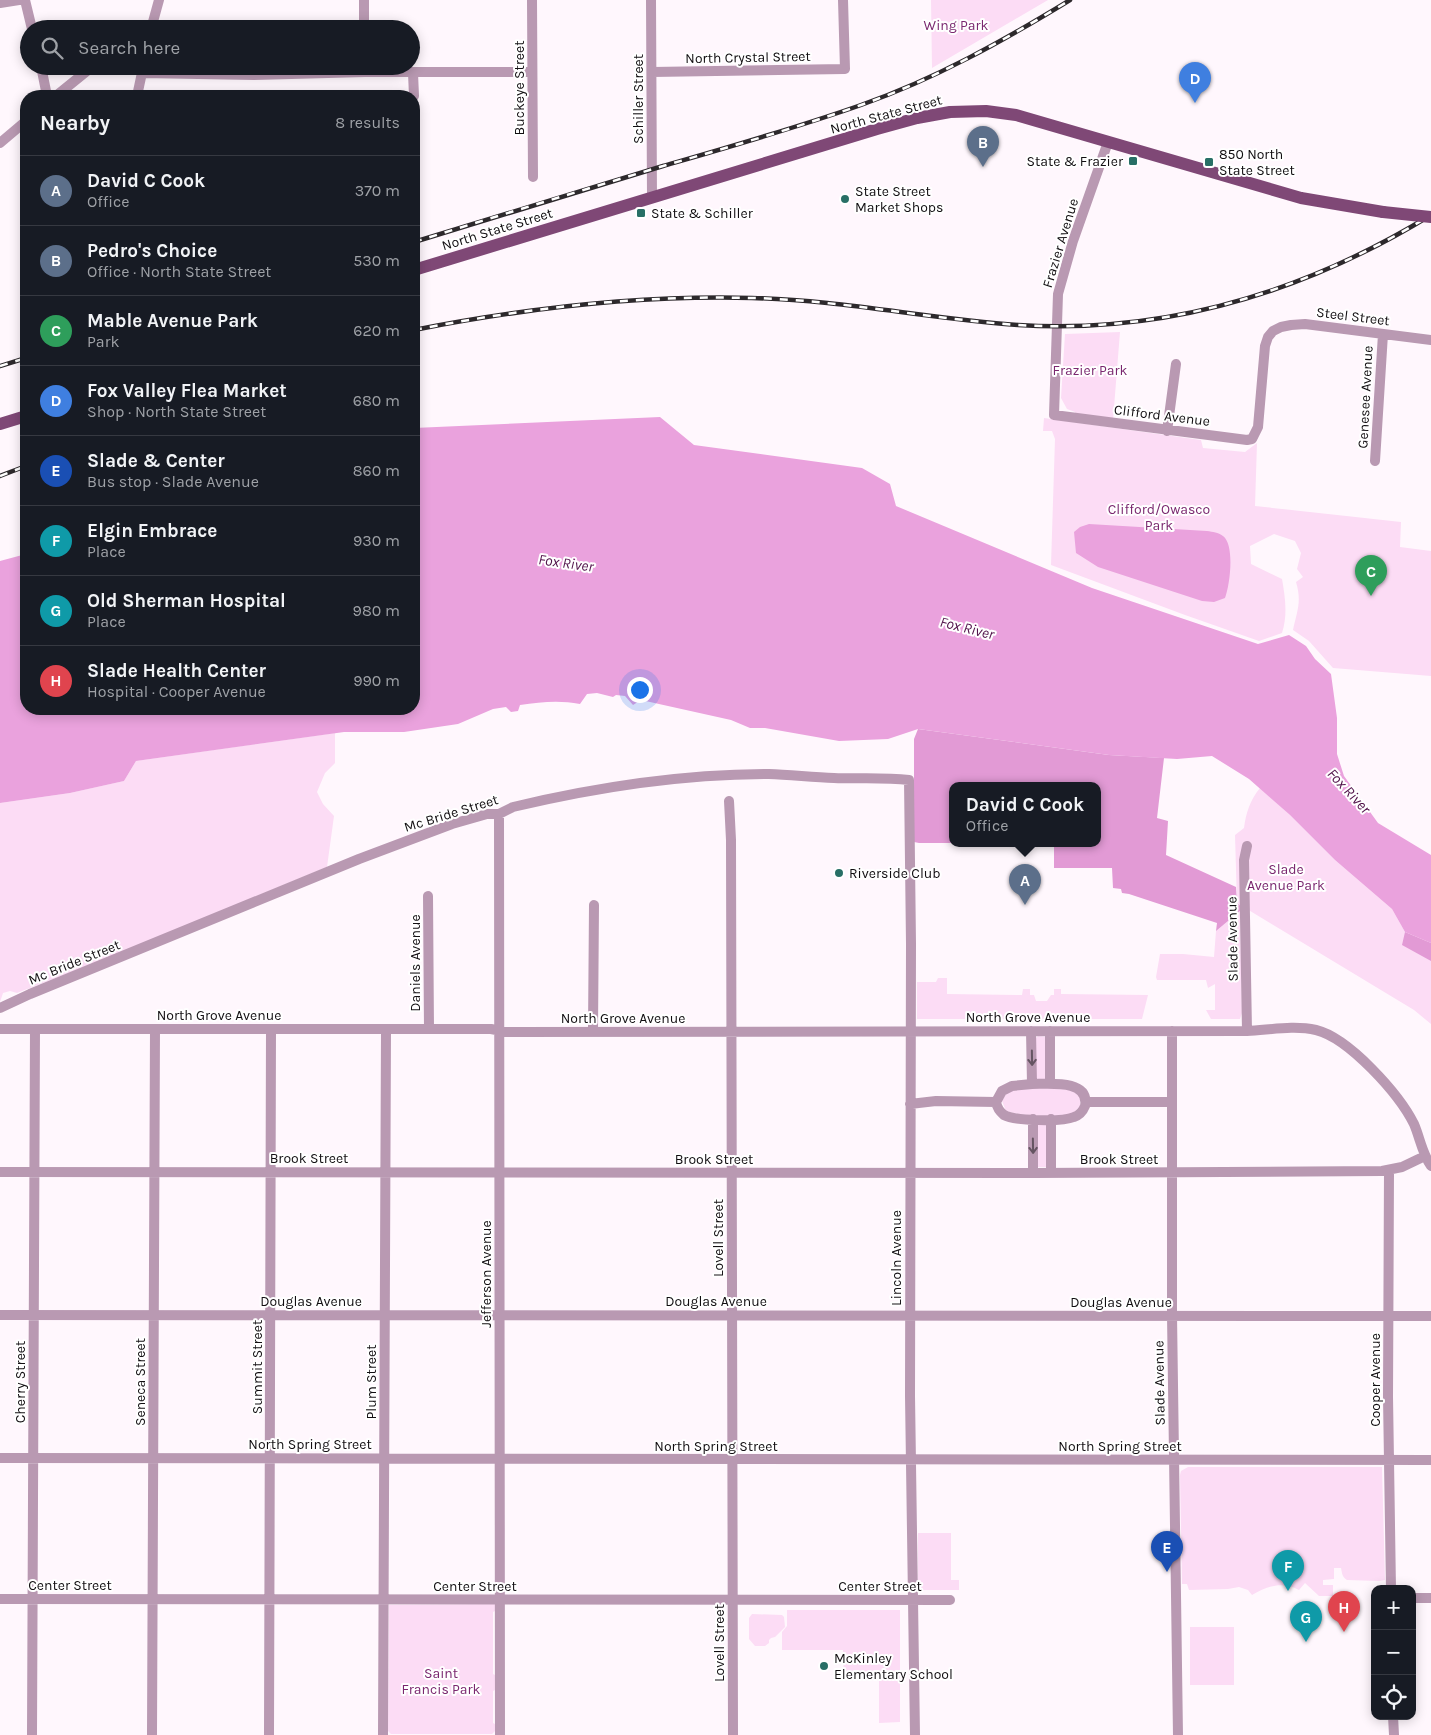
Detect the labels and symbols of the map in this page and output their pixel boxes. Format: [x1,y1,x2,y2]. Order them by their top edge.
park label: Wing Park [924,17,988,34]
street label: Buckeye Street [511,41,528,135]
street label: North Crystal Street [685,48,811,67]
street label: Schiller Street [630,54,647,144]
pin: D [1179,62,1211,103]
street label: North State Street [828,91,944,138]
pin: B [967,126,999,167]
place label: 850 North State Street [1219,146,1295,179]
place label: State & Frazier [1026,153,1124,170]
marker: State & Frazier [1127,155,1139,167]
marker: 850 North State Street [1203,156,1215,168]
place label: State Street Market Shops [855,183,943,216]
marker: State Street Market Shops [839,193,851,205]
street label: Frazier Avenue [1039,196,1082,290]
street label: North State Street [440,205,555,254]
place label: State & Schiller [651,205,754,222]
marker: State & Schiller [635,207,647,219]
street label: Steel Street [1315,304,1391,329]
street label: Genesee Avenue [1354,345,1377,449]
park label: Frazier Park [1053,362,1128,379]
street label: Clifford Avenue [1113,401,1211,430]
park label: Clifford/Owasco Park [1108,501,1210,534]
water label: Fox River [537,550,596,576]
pin: C [1355,555,1387,596]
water label: Fox River [938,613,997,644]
your location [627,677,653,703]
water label: Fox River [1324,765,1375,818]
street label: Mc Bride Street [402,791,500,836]
park label: Slade Avenue Park [1247,861,1325,894]
pin: A [1009,864,1041,905]
place label: Riverside Club [849,865,941,882]
marker: Riverside Club [833,867,845,879]
street label: Slade Avenue [1223,896,1242,982]
street label: Daniels Avenue [407,914,424,1012]
street label: Mc Bride Street [26,936,123,989]
street label: North Grove Avenue [157,1007,281,1024]
street label: North Grove Avenue [966,1009,1090,1026]
street label: North Grove Avenue [561,1010,685,1027]
one-way arrow [1027,1049,1036,1065]
one-way arrow [1028,1138,1038,1154]
street label: Brook Street [270,1150,348,1167]
street label: Brook Street [675,1151,753,1168]
street label: Brook Street [1080,1151,1158,1168]
street label: Lovell Street [710,1199,727,1277]
street label: Lincoln Avenue [888,1210,905,1306]
street label: Jefferson Avenue [478,1220,495,1328]
street label: Douglas Avenue [260,1293,362,1310]
street label: Douglas Avenue [665,1293,767,1310]
street label: Douglas Avenue [1070,1294,1172,1311]
street label: Summit Street [249,1320,266,1414]
street label: Cooper Avenue [1367,1333,1384,1427]
street label: Seneca Street [132,1338,149,1426]
street label: Slade Avenue [1150,1340,1169,1426]
street label: Cherry Street [12,1341,29,1423]
street label: Plum Street [363,1345,380,1420]
street label: North Spring Street [248,1436,372,1453]
street label: North Spring Street [654,1438,778,1455]
street label: North Spring Street [1058,1438,1182,1455]
pin: E [1151,1531,1183,1572]
pin: F [1272,1550,1304,1591]
street label: Center Street [28,1577,112,1594]
street label: Center Street [433,1578,517,1595]
street label: Center Street [838,1578,922,1595]
pin: H [1328,1591,1360,1632]
pin: G [1290,1601,1322,1642]
street label: Lovell Street [711,1604,728,1682]
place label: McKinley Elementary School [834,1650,953,1683]
marker: McKinley Elementary School [818,1660,830,1672]
park label: Saint Francis Park [401,1665,481,1698]

